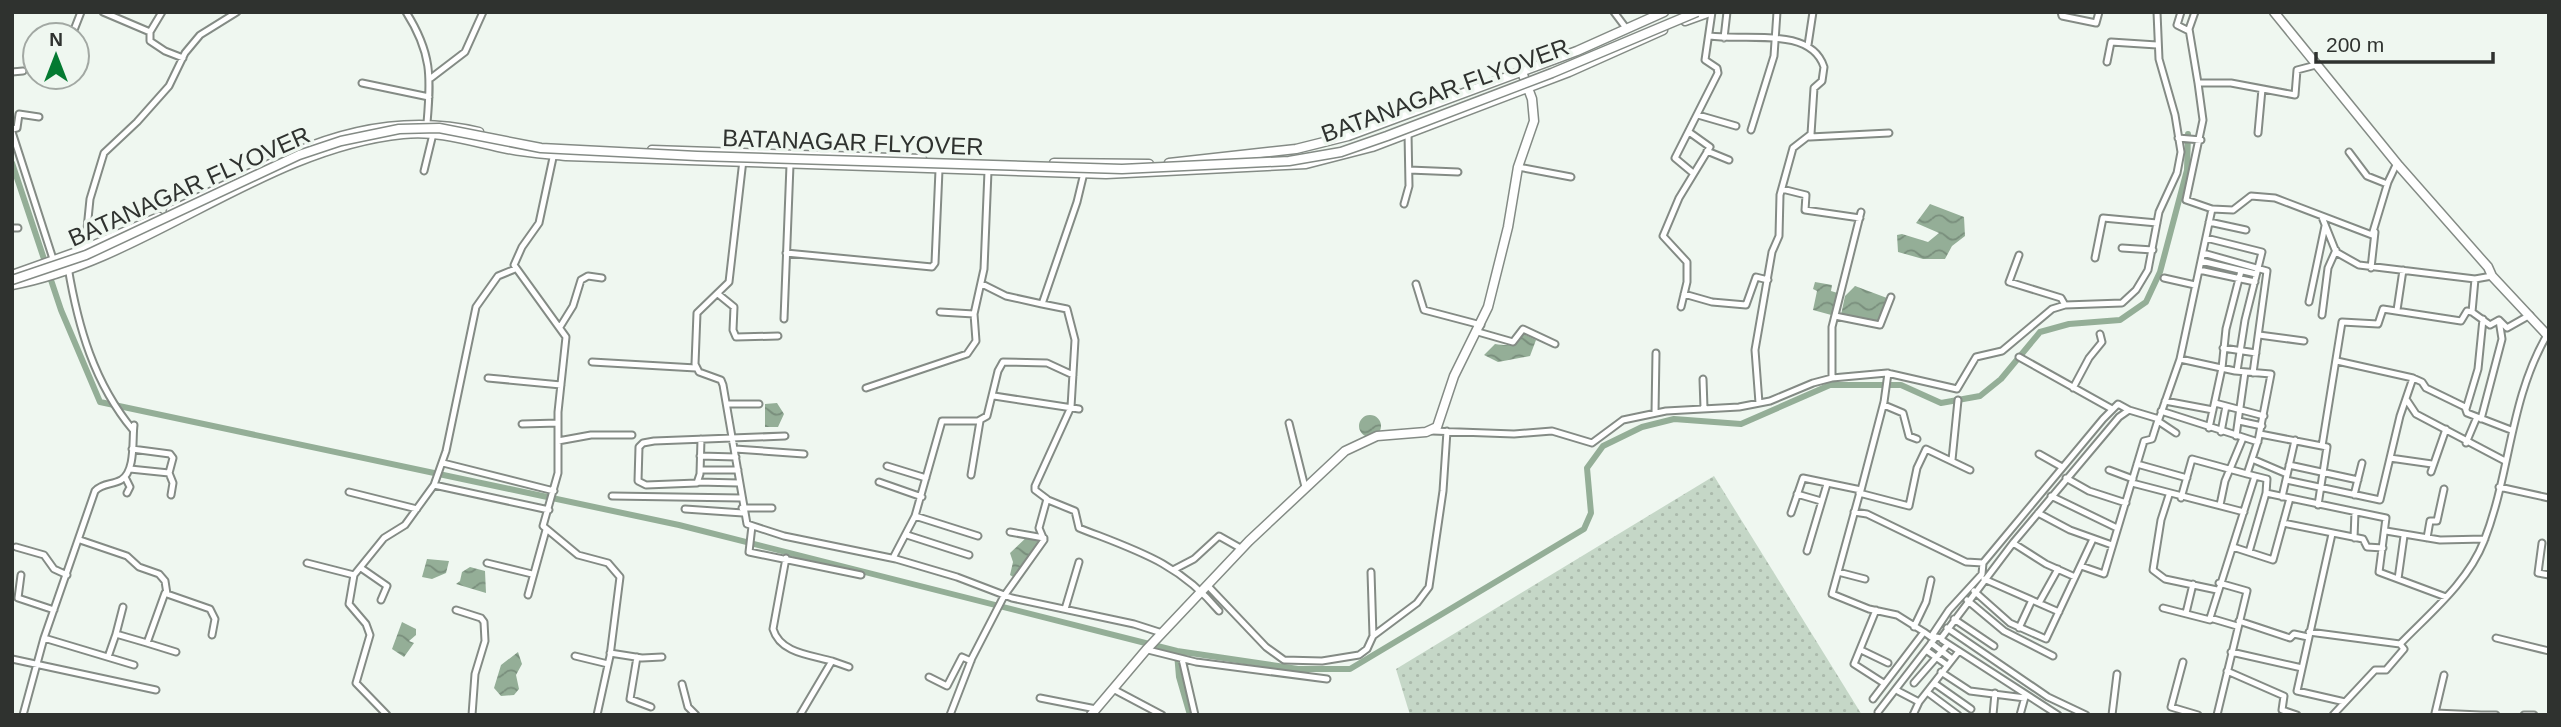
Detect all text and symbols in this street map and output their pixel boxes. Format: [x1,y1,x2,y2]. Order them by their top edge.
north arrow [21,21,91,91]
scale bar [2316,21,2493,65]
text: N [49,29,63,50]
street label: BATANAGAR FLYOVER [1318,33,1572,147]
text: 200 m [2326,33,2384,56]
street label: BATANAGAR FLYOVER [64,121,314,251]
street label: BATANAGAR FLYOVER [722,124,984,160]

